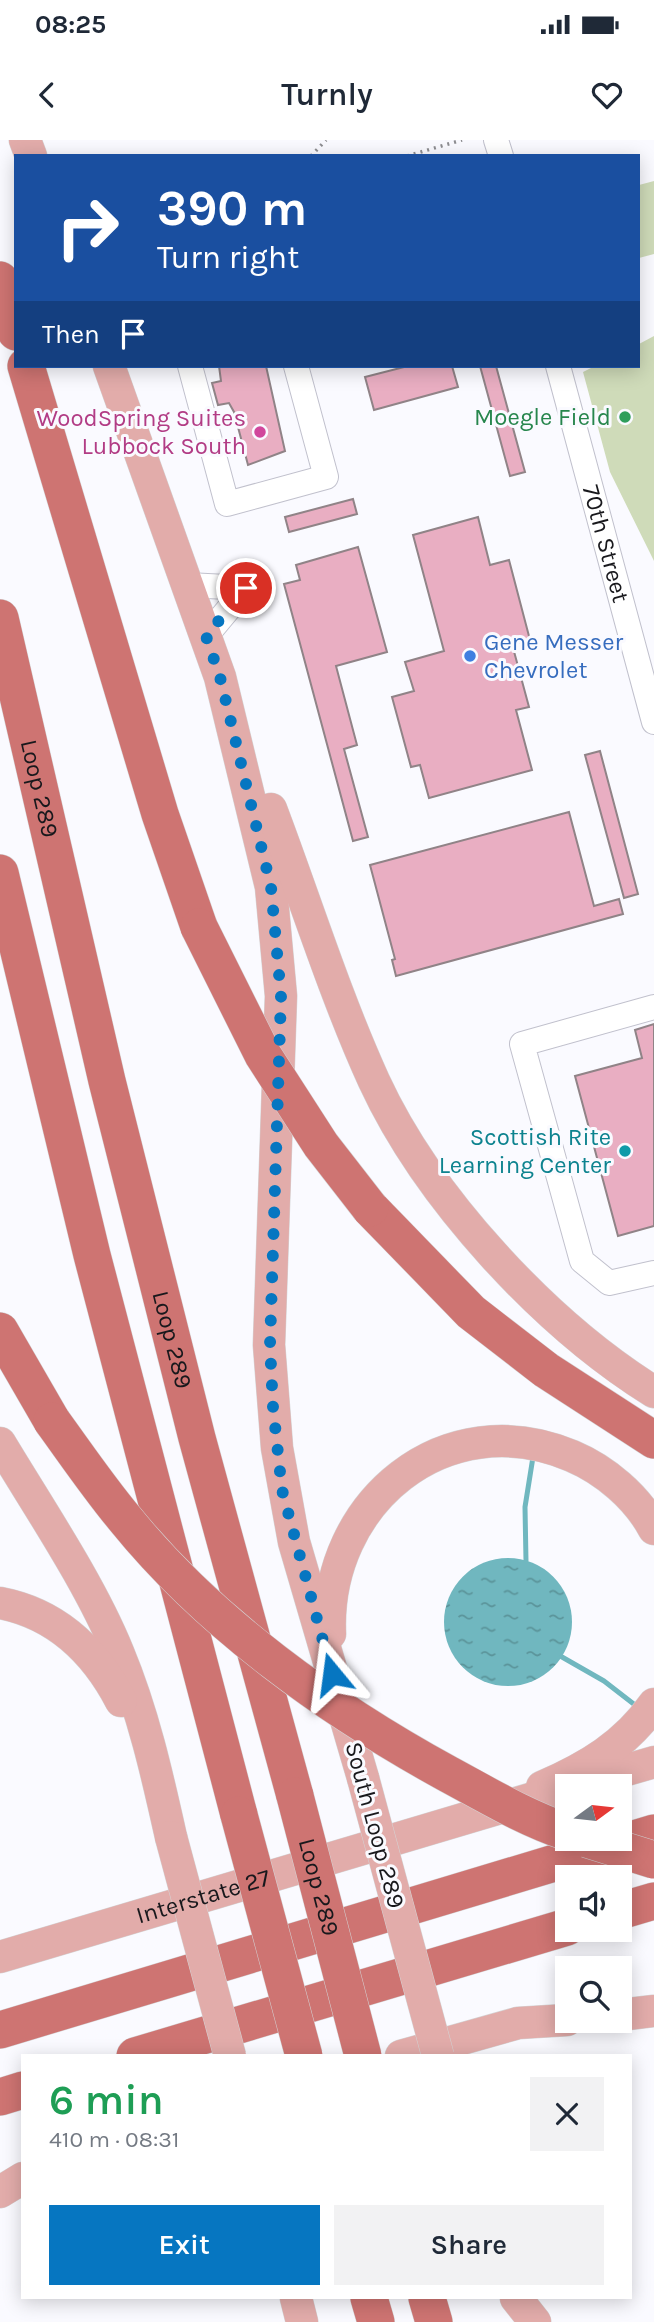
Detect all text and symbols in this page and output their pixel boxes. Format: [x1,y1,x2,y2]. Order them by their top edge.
text: 08:25 [35,9,106,40]
icon: back [28,76,66,114]
text: Turnly [281,76,373,113]
icon: heart [588,76,626,114]
text: 390 m [157,180,307,237]
icon: right [42,182,133,273]
text: Turn right [157,239,299,276]
icon: arrive [114,315,152,353]
text: Then [42,319,100,350]
place label: Moegle Field [474,403,611,431]
place label: WoodSpring Suites Lubbock South [37,404,246,460]
marker: Moegle Field [617,409,633,425]
marker: WoodSpring Suites Lubbock South [252,424,268,440]
street label: 70th Street [577,482,635,606]
pin [216,558,276,618]
icon: arrive [227,569,265,607]
place label: Gene Messer Chevrolet [484,628,623,684]
marker: Gene Messer Chevrolet [462,648,478,664]
street label: Loop 289 [15,737,64,840]
place label: Scottish Rite Learning Center [439,1123,611,1179]
marker: Scottish Rite Learning Center [617,1143,633,1159]
street label: Loop 289 [146,1288,198,1392]
position arrow [295,1637,369,1711]
street label: South Loop 289 [339,1739,411,1911]
north arrow [555,1774,632,1852]
map controls [555,1774,632,2033]
street label: Loop 289 [293,1835,345,1939]
street label: Interstate 27 [133,1863,273,1930]
button: sound [555,1865,632,1942]
button: search [555,1956,632,2033]
text: 6 min [49,2075,164,2125]
button: close [530,2077,604,2151]
text: 410 m · 08:31 [49,2126,179,2153]
button: Exit [49,2205,320,2285]
button: Share [334,2205,604,2285]

